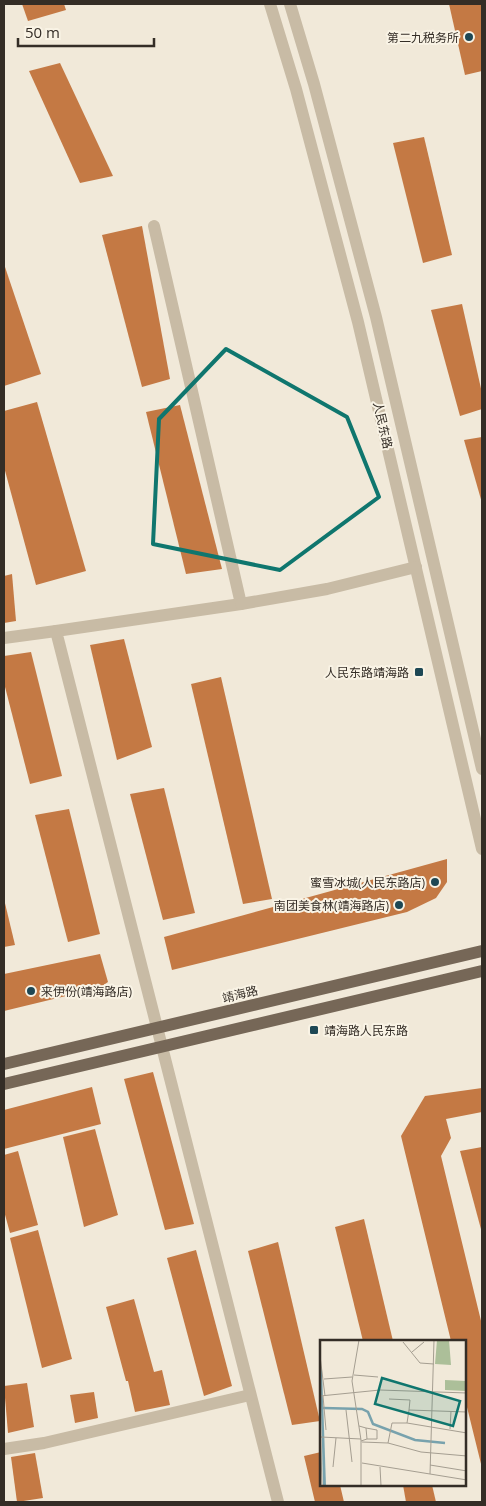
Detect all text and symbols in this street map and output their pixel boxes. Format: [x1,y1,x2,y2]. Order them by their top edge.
scale bar [18,15,154,47]
text: 50 m [25,22,60,42]
place label: 第二九税务所 [387,29,459,46]
marker: 第二九税务所 [463,31,475,43]
street label: 人民东路 [369,400,397,450]
place label: 人民东路靖海路 [325,664,409,681]
marker: 人民东路靖海路 [413,666,425,678]
place label: 蜜雪冰城(人民东路店) [310,874,425,891]
marker: 蜜雪冰城(人民东路店) [429,876,441,888]
place label: 南团美食林(靖海路店) [274,897,389,914]
marker: 南团美食林(靖海路店) [393,899,405,911]
street label: 靖海路 [220,981,260,1007]
place label: 来伊份(靖海路店) [41,983,133,1000]
marker: 来伊份(靖海路店) [25,985,37,997]
place label: 靖海路人民东路 [324,1022,408,1039]
marker: 靖海路人民东路 [308,1024,320,1036]
inset map [320,1340,466,1486]

